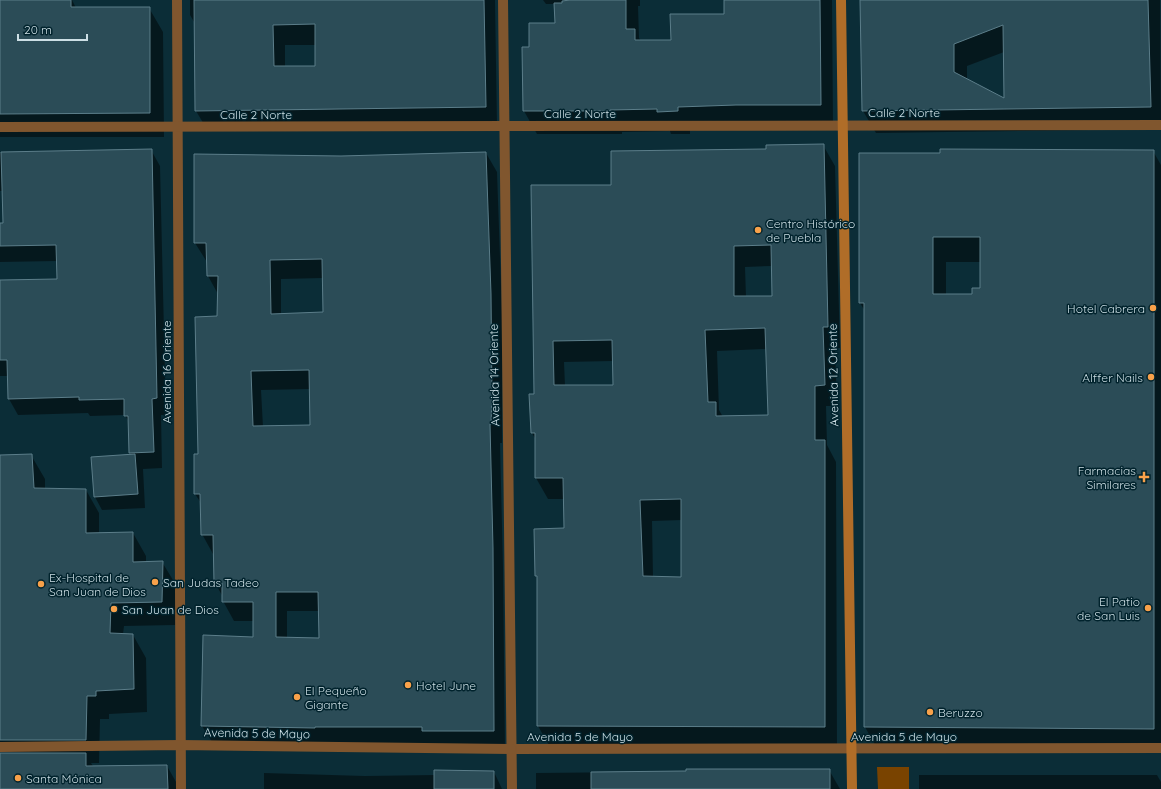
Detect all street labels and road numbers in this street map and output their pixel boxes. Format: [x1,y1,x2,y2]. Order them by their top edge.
street label: Calle 2 Norte [868,105,940,120]
street label: Calle 2 Norte [544,106,616,121]
street label: Calle 2 Norte [220,107,292,122]
street label: Avenida 16 Oriente [159,320,174,423]
street label: Avenida 14 Oriente [486,323,502,426]
street label: Avenida 12 Oriente [825,323,841,427]
street label: Avenida 5 de Mayo [204,725,310,741]
street label: Avenida 5 de Mayo [527,729,633,744]
street label: Avenida 5 de Mayo [851,729,957,744]

